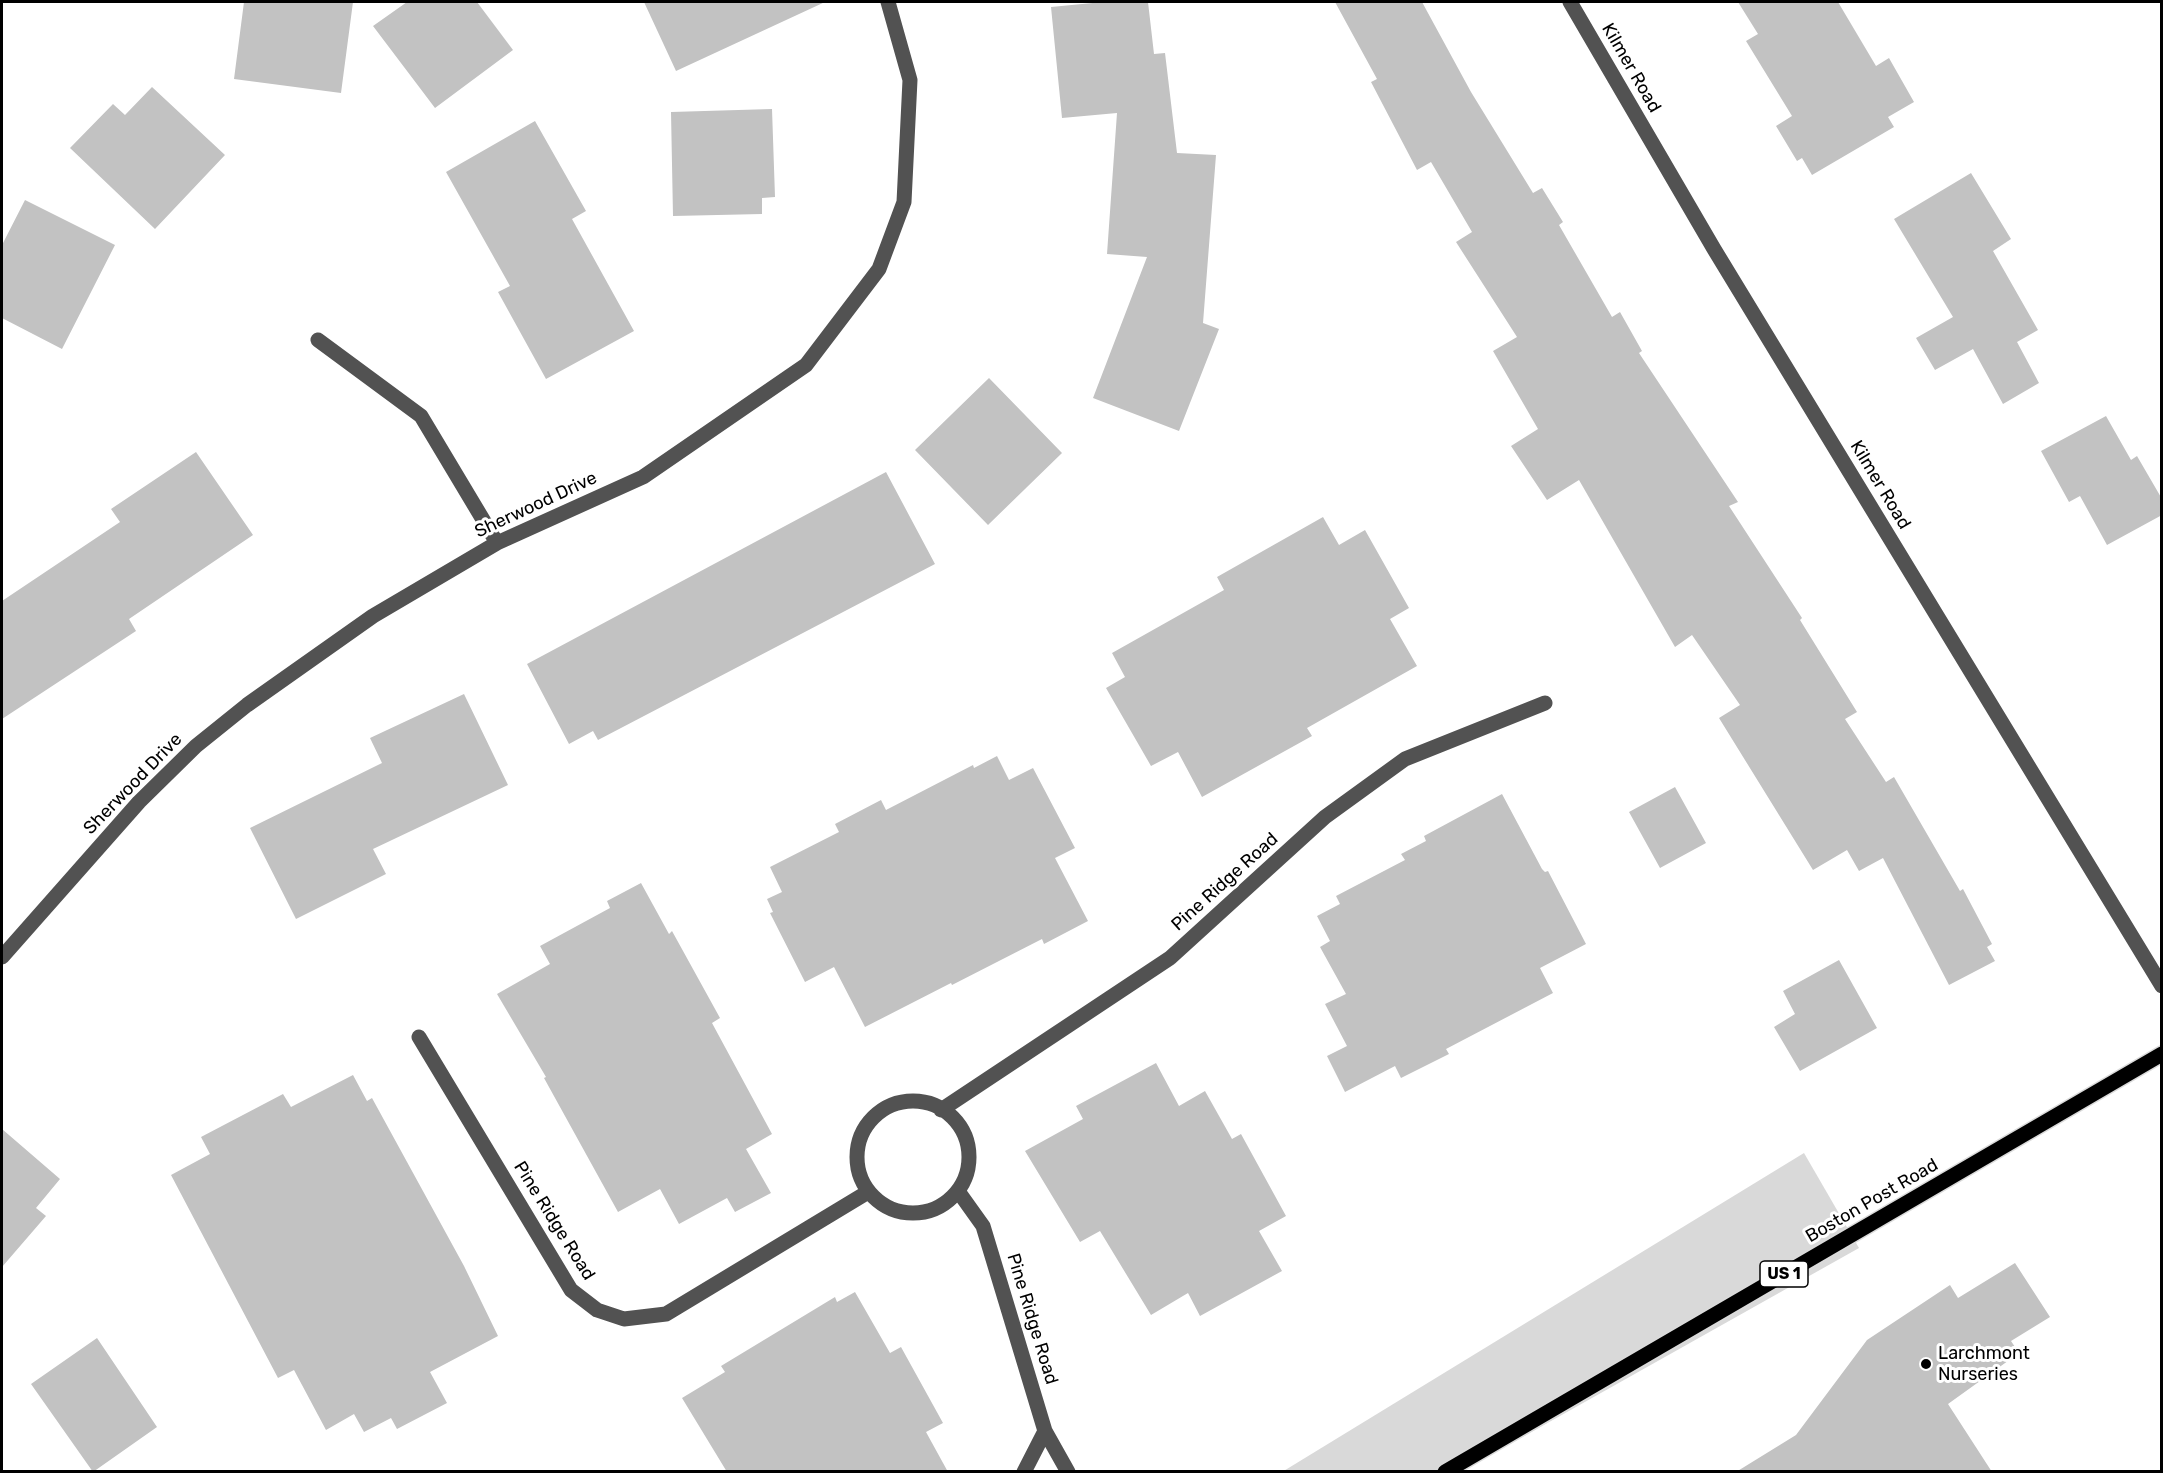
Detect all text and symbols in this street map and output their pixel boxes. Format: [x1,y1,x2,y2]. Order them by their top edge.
street label: Kilmer Road [1597,19,1665,117]
street label: Kilmer Road [1845,437,1915,533]
street label: Sherwood Drive [471,467,601,543]
street label: Sherwood Drive [79,729,187,839]
street label: Pine Ridge Road [1167,828,1283,936]
street label: Boston Post Road [1802,1154,1942,1248]
street label: Pine Ridge Road [509,1158,599,1284]
street label: Pine Ridge Road [1002,1251,1062,1387]
road number: US 1 [1760,1261,1808,1287]
place label: Larchmont Nurseries [1938,1343,2030,1386]
marker: Larchmont Nurseries [1919,1357,1933,1371]

